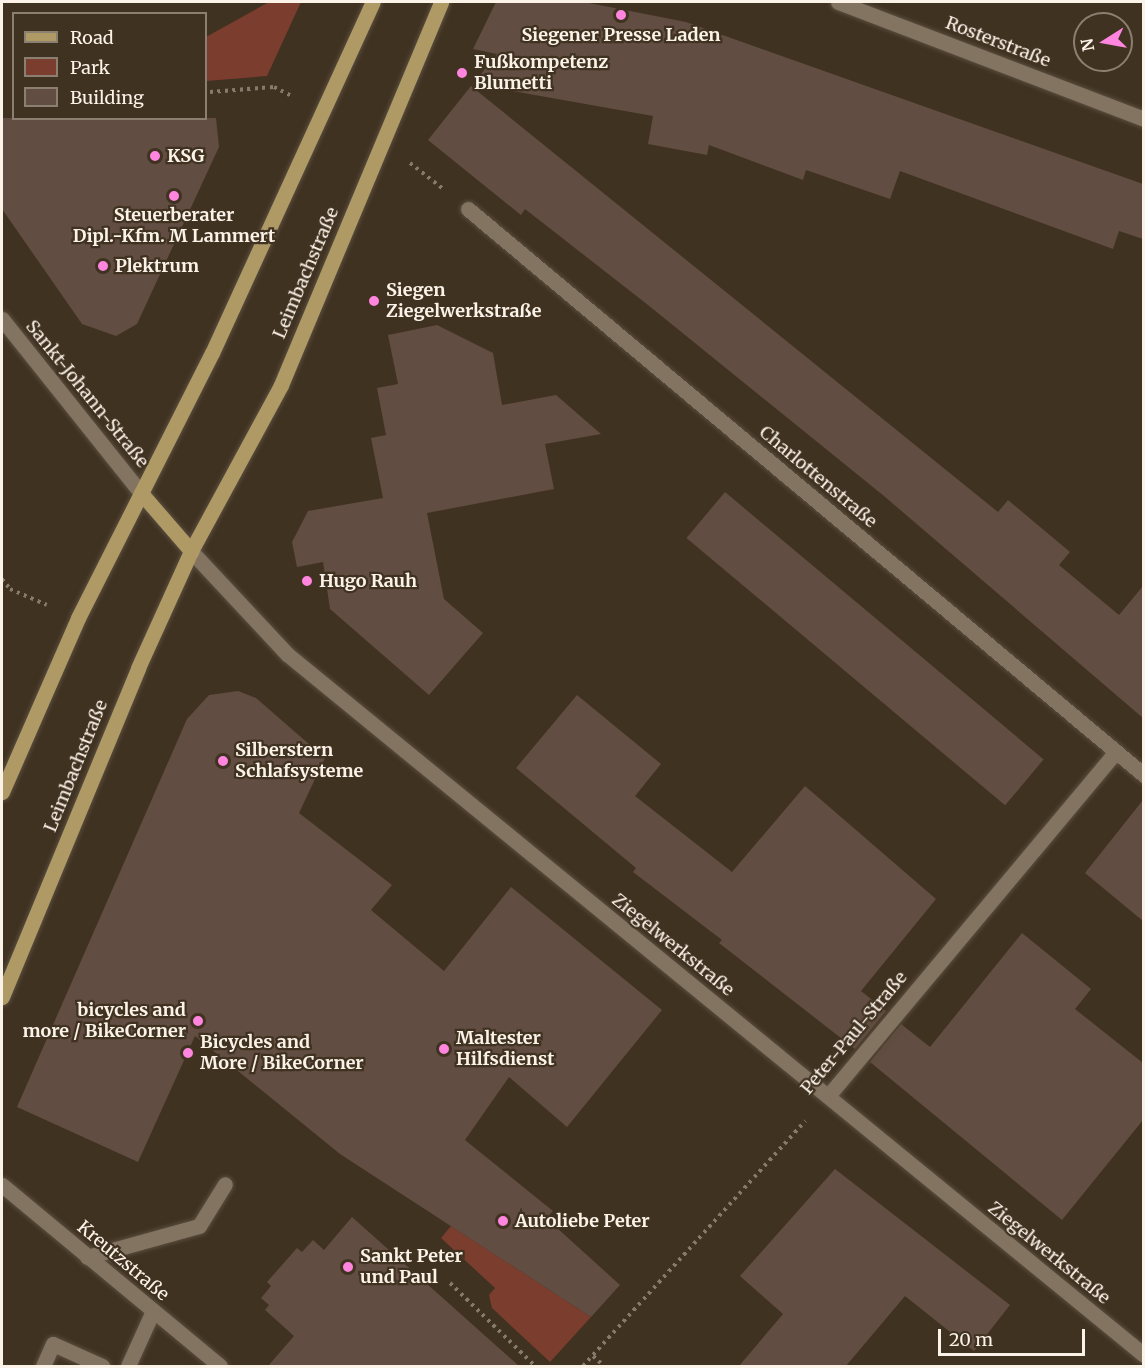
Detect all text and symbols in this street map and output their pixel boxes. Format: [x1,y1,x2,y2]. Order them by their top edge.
marker: Siegener Presse Laden [614,8,628,22]
legend [12,12,207,120]
street label: Rosterstraße [943,12,1053,72]
north arrow [1073,12,1133,72]
place label: Siegener Presse Laden [521,24,721,46]
text: Road [70,26,114,49]
text: N [1076,37,1098,53]
place label: Fußkompetenz Blumetti [474,52,608,94]
text: Park [70,56,110,79]
marker: Fußkompetenz Blumetti [455,66,469,80]
text: Building [70,86,144,109]
place label: KSG [167,145,204,167]
marker: KSG [148,149,162,163]
marker: Steuerberater Dipl.-Kfm. M Lammert [167,189,181,203]
street label: Leimbachstraße [269,204,343,342]
place label: Steuerberater Dipl.-Kfm. M Lammert [73,205,275,248]
place label: Plektrum [115,255,199,277]
marker: Plektrum [96,259,110,273]
place label: Siegen Ziegelwerkstraße [386,280,541,322]
marker: Siegen Ziegelwerkstraße [367,294,381,308]
street label: Sankt-Johann-Straße [21,316,153,472]
street label: Charlottenstraße [755,421,881,533]
place label: Hugo Rauh [319,570,417,592]
marker: Hugo Rauh [300,574,314,588]
street label: Leimbachstraße [40,697,112,835]
place label: Silberstern Schlafsysteme [235,740,363,783]
marker: Silberstern Schlafsysteme [216,754,230,768]
street label: Ziegelwerkstraße [608,889,738,1001]
street label: Peter-Paul-Straße [796,967,912,1099]
place label: bicycles and more / BikeCorner [22,1000,186,1042]
marker: bicycles and more / BikeCorner [191,1014,205,1028]
place label: Maltester Hilfsdienst [456,1028,554,1070]
place label: Bicycles and More / BikeCorner [200,1032,364,1074]
marker: Maltester Hilfsdienst [437,1042,451,1056]
marker: Bicycles and More / BikeCorner [181,1046,195,1060]
street label: Ziegelwerkstraße [984,1197,1114,1309]
place label: Autoliebe Peter [515,1210,650,1232]
marker: Autoliebe Peter [496,1214,510,1228]
street label: Kreutzstraße [73,1216,173,1306]
place label: Sankt Peter und Paul [360,1246,463,1288]
marker: Sankt Peter und Paul [341,1260,355,1274]
scale bar [941,1317,1088,1355]
text: 20 m [949,1328,993,1351]

